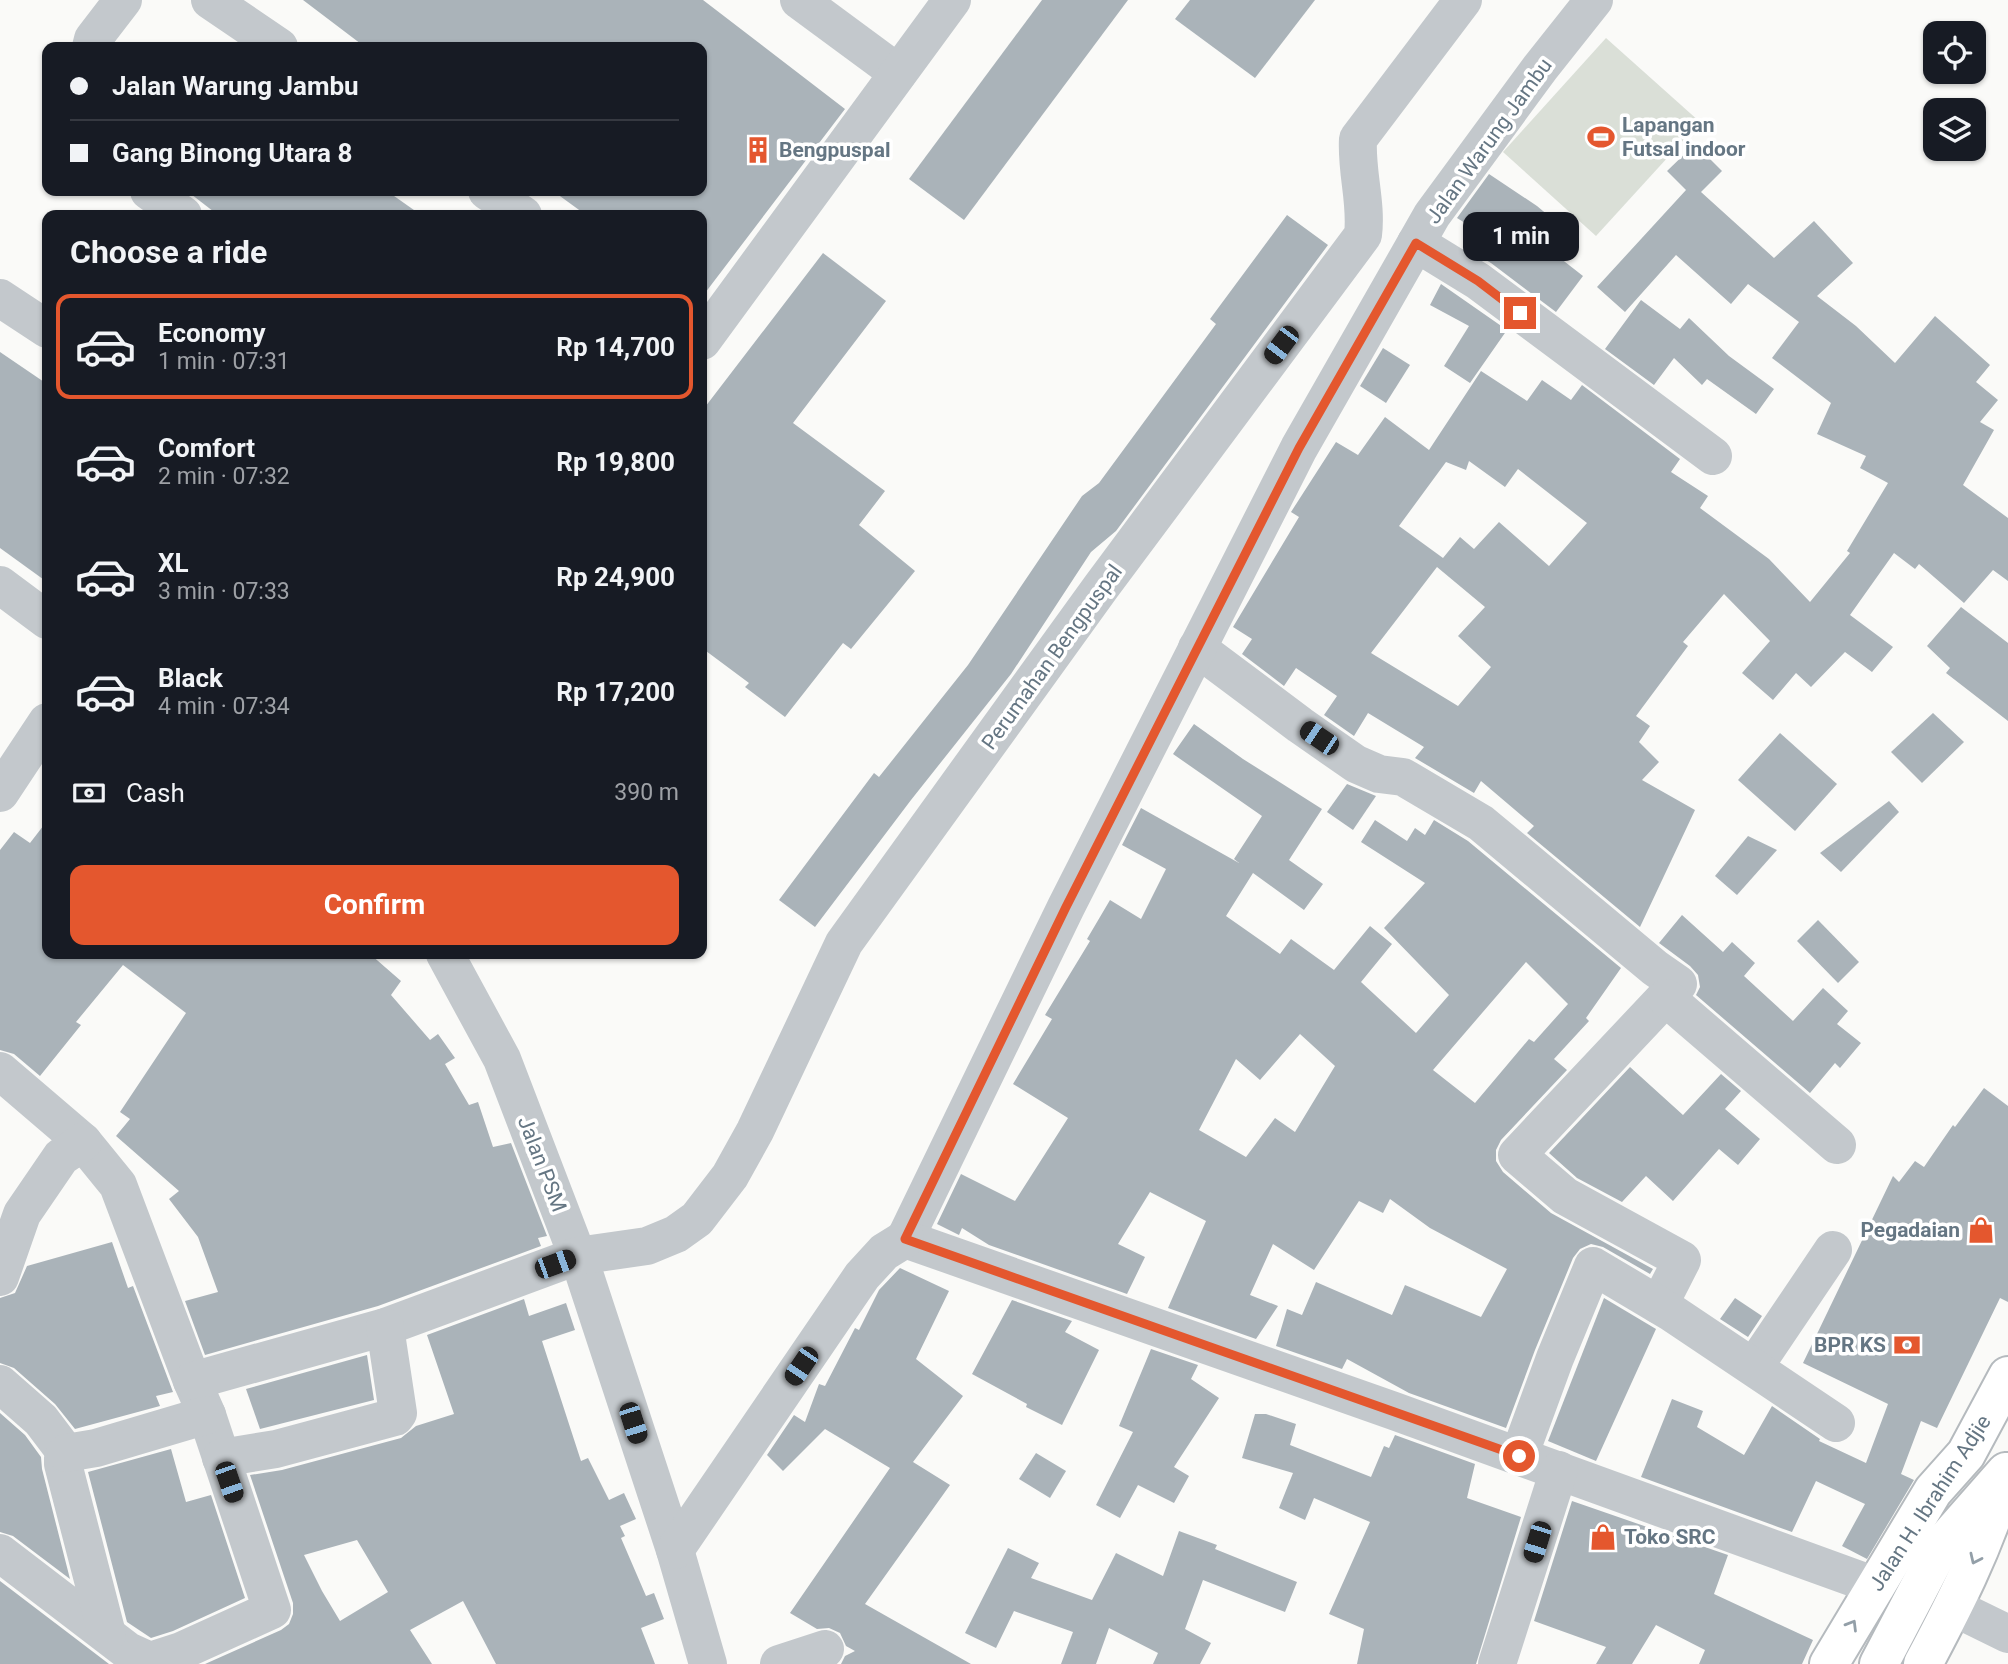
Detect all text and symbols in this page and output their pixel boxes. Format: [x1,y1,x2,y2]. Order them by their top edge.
map controls [1923,21,1986,161]
button: locate [1923,21,1986,84]
street label: Jalan Warung Jambu [1421,54,1557,228]
text: Jalan Warung Jambu [112,71,359,101]
button: layers [1923,98,1986,161]
place label: Lapangan Futsal indoor [1622,113,1746,161]
sports icon: Lapangan Futsal indoor [1586,122,1616,152]
building icon: Bengpuspal [743,135,773,165]
text: Gang Binong Utara 8 [112,138,352,168]
place label: Bengpuspal [779,138,890,162]
callout: 1 min [1462,212,1578,260]
text: 1 min [1492,223,1550,250]
text: Choose a ride [70,233,267,271]
route end [1504,297,1536,329]
icon: car [74,315,137,378]
text: Economy [158,318,265,348]
car [1260,322,1303,368]
text: Rp 14,700 [556,332,675,362]
text: 1 min · 07:31 [158,348,290,375]
icon: car [74,430,137,493]
text: Comfort [158,433,255,463]
text: Rp 19,800 [556,447,675,477]
text: 2 min · 07:32 [158,463,290,490]
icon: car [74,545,137,608]
text: XL [158,548,189,578]
street label: Perumahan Bengpuspal [977,560,1127,754]
text: Rp 24,900 [556,562,675,592]
text: 3 min · 07:33 [158,578,290,605]
icon: car [74,660,137,723]
text: Black [158,663,223,693]
text: Rp 17,200 [556,677,675,707]
text: 4 min · 07:34 [158,693,290,720]
car [1296,718,1343,758]
icon: cash [70,774,108,812]
text: Cash [126,778,185,808]
text: 390 m [614,779,679,806]
button: Confirm [70,865,679,945]
street label: Jalan PSM [513,1113,571,1215]
shop icon: Pegadaian [1966,1215,1996,1245]
place label: Pegadaian [1860,1218,1960,1242]
car [532,1247,579,1281]
bank icon: BPR KS [1892,1330,1922,1360]
place label: BPR KS [1814,1333,1886,1357]
car [781,1343,822,1389]
car [617,1400,650,1446]
street label: Jalan H. Ibrahim Adjie [1864,1411,1996,1595]
route start [1503,1440,1535,1472]
car [213,1459,246,1505]
car [1521,1519,1554,1565]
shop icon: Toko SRC [1588,1522,1618,1552]
place label: Toko SRC [1624,1525,1716,1549]
one-way arrow [1969,1552,1983,1564]
one-way arrow [1844,1619,1857,1632]

